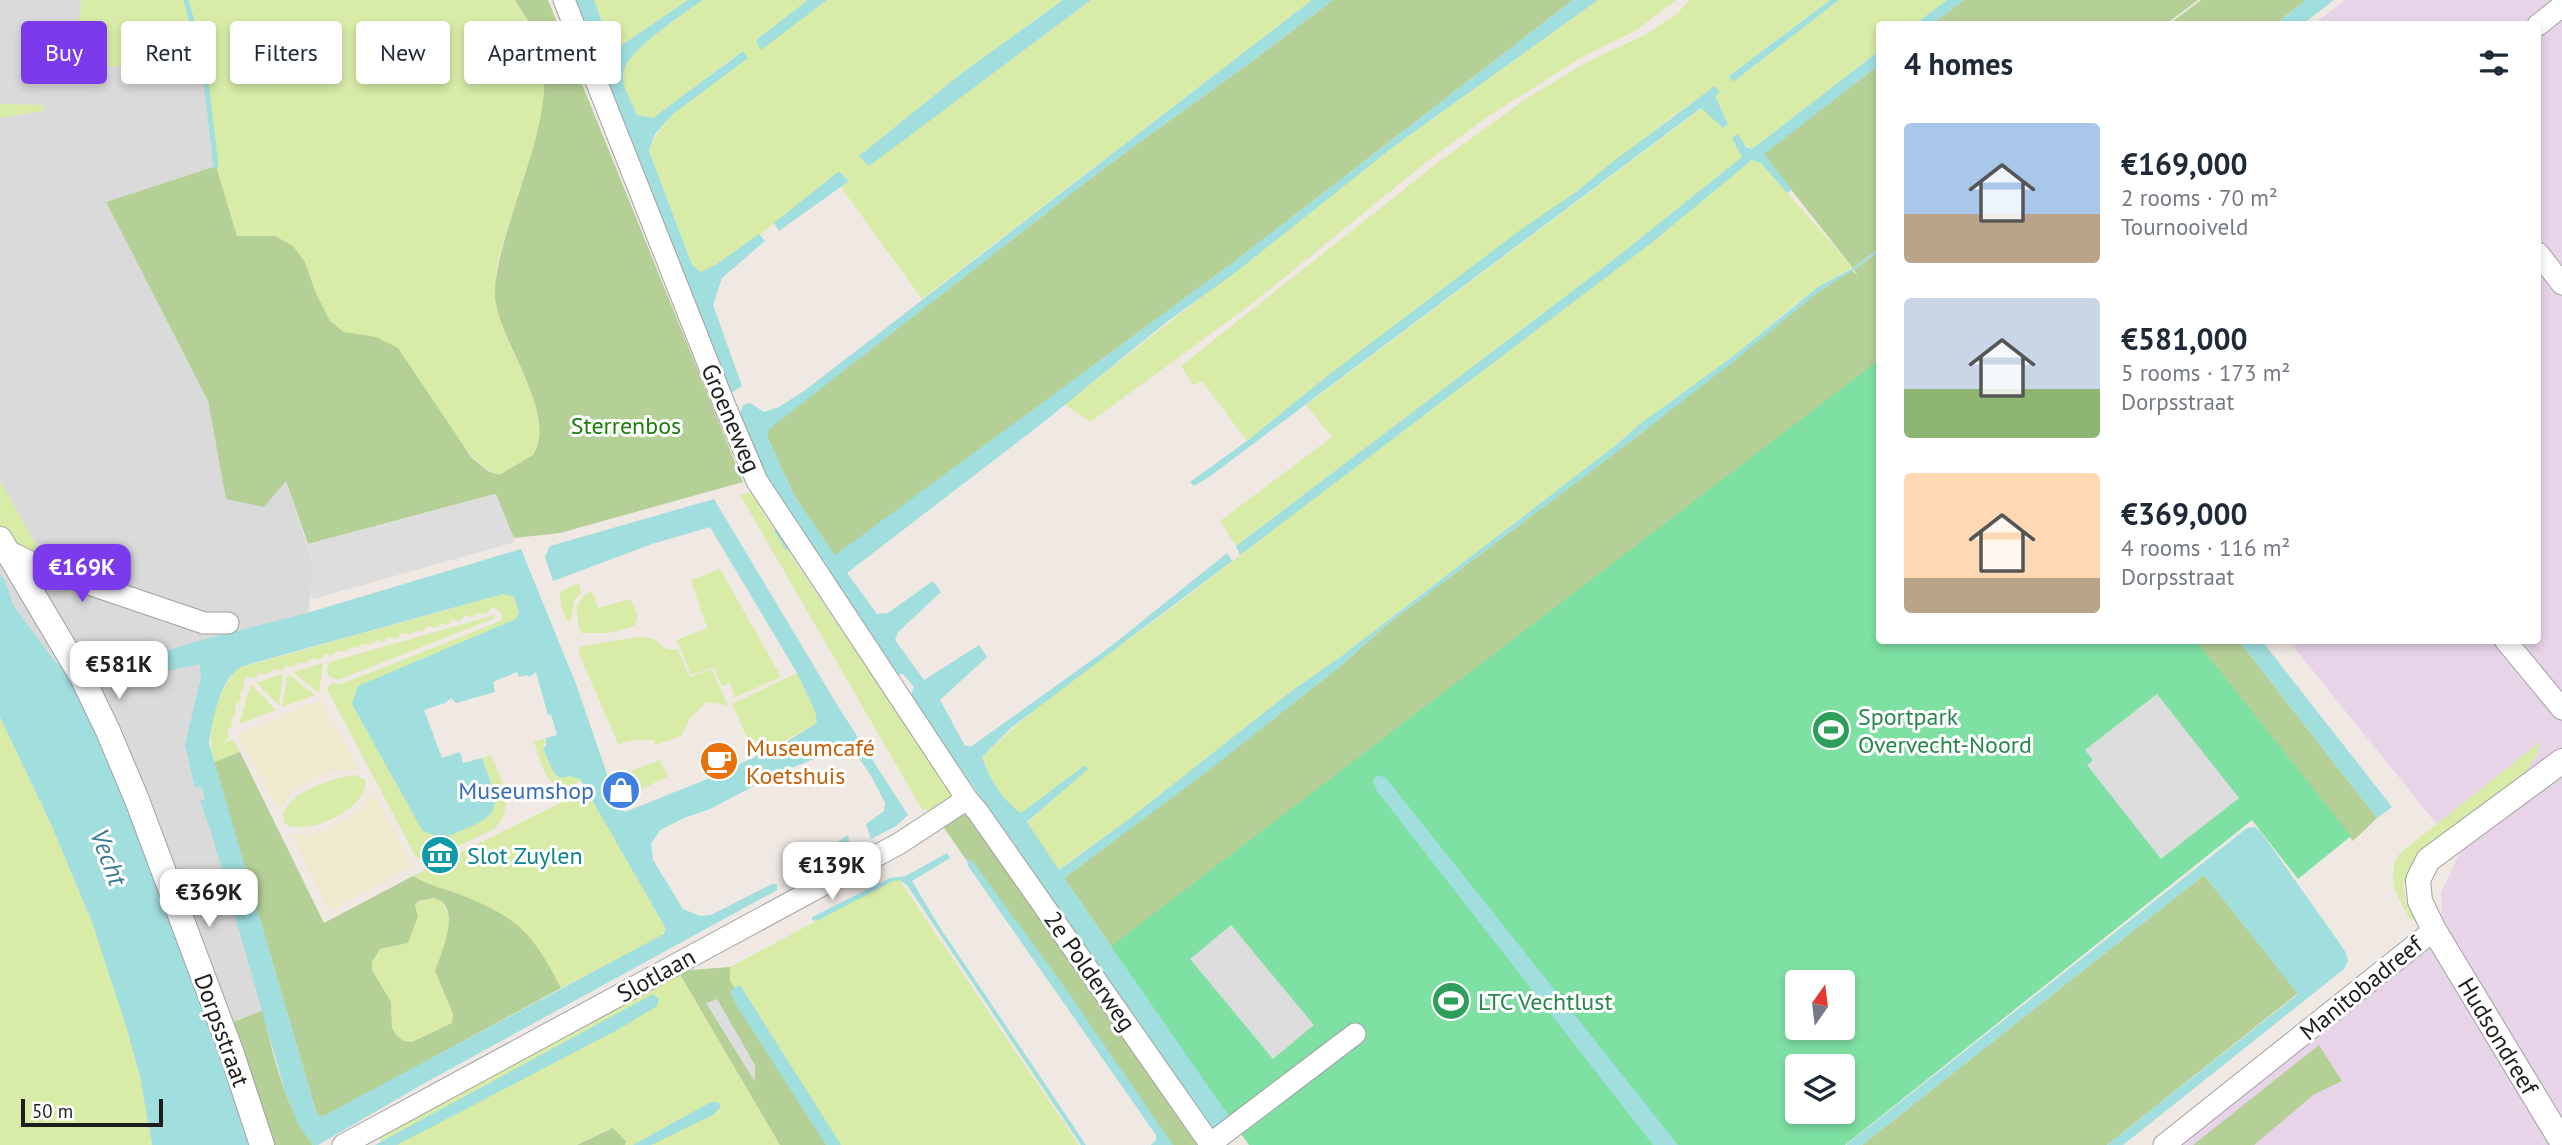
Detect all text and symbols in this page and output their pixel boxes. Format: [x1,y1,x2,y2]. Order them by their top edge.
chip: Buy [21,21,107,84]
chip: Rent [121,21,216,84]
chip: Filters [230,21,342,84]
chip: New [356,21,450,84]
chip: Apartment [464,21,621,84]
text: 4 homes [1904,44,2013,83]
icon: filters [2475,44,2513,82]
text: €169,000 [2121,144,2248,183]
icon: home [1960,151,2044,235]
text: 2 rooms · 70 m² [2121,183,2278,212]
text: Tournooiveld [2121,212,2248,241]
text: €581,000 [2121,319,2248,358]
icon: home [1960,326,2044,410]
text: 5 rooms · 173 m² [2121,358,2290,387]
street label: Groeneweg [694,359,768,477]
text: Dorpsstraat [2121,387,2234,416]
park label: Sterrenbos [571,410,681,441]
text: €369,000 [2121,494,2248,533]
icon: home [1960,501,2044,585]
text: 4 rooms · 116 m² [2121,533,2290,562]
pin: €169K [33,544,131,604]
text: €169K [49,552,115,581]
text: Dorpsstraat [2121,562,2234,591]
pin: €581K [70,642,168,701]
text: €581K [86,649,152,678]
place label: Sportpark Overvecht-Noord [1858,701,2032,760]
sports icon: Sportpark Overvecht-Noord [1810,709,1852,751]
place label: Museumcafé Koetshuis [746,732,875,791]
cafe icon: Museumcafé Koetshuis [698,740,740,782]
shop icon: Museumshop [600,769,642,811]
place label: Museumshop [458,775,594,806]
water label: Vecht [83,824,135,892]
museum icon: Slot Zuylen [419,834,461,876]
place label: Slot Zuylen [467,840,583,871]
pin: €139K [783,842,881,902]
text: €139K [799,850,865,879]
pin: €369K [160,870,258,929]
text: €369K [176,877,242,906]
street label: 2e Polderweg [1037,905,1143,1037]
street label: Manitobadreef [2293,928,2430,1047]
street label: Slotlaan [611,941,701,1009]
street label: Dorpsstraat [187,969,257,1091]
north arrow [1785,970,1855,1040]
map controls [1785,970,1855,1124]
street label: Hudsondreef [2451,972,2546,1101]
sports icon: LTC Vechtlust [1430,980,1472,1022]
place label: LTC Vechtlust [1478,986,1613,1017]
button: layers [1785,1054,1855,1124]
scale bar [21,1096,163,1128]
text: 50 m [32,1099,73,1123]

